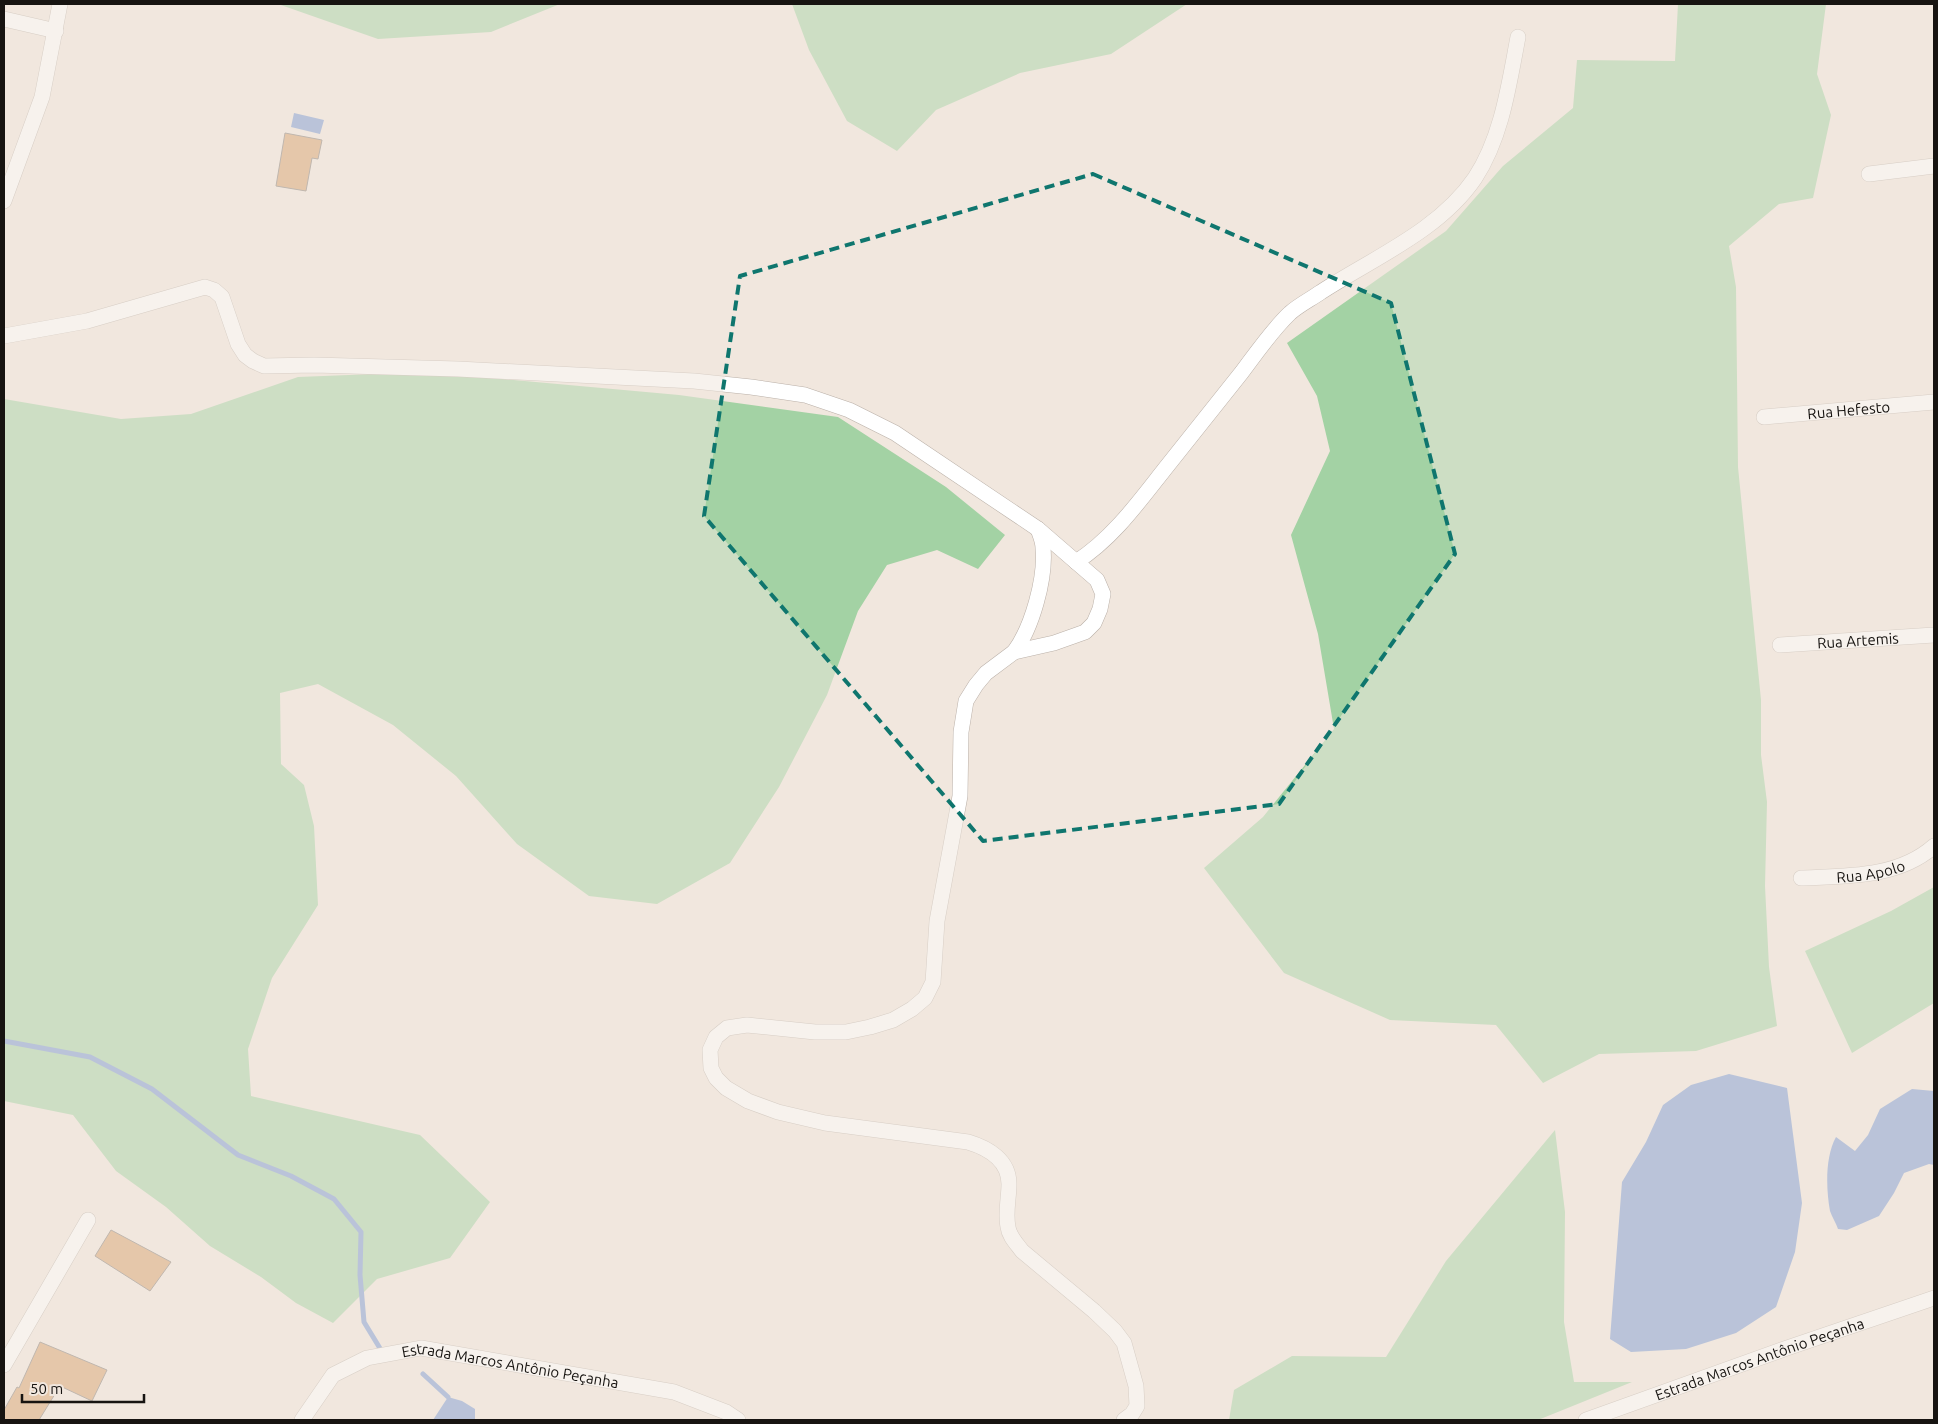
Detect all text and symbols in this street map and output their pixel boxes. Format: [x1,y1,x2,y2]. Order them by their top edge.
street label: Rua Hefesto [1807,397,1891,422]
street label: Rua Artemis [1816,629,1899,651]
street label: Rua Apolo [1836,856,1907,885]
street label: Estrada Marcos Antônio Peçanha [1653,1314,1866,1403]
street label: Estrada Marcos Antônio Peçanha [400,1339,620,1391]
scale bar [22,1372,145,1404]
text: 50 m [30,1380,63,1397]

